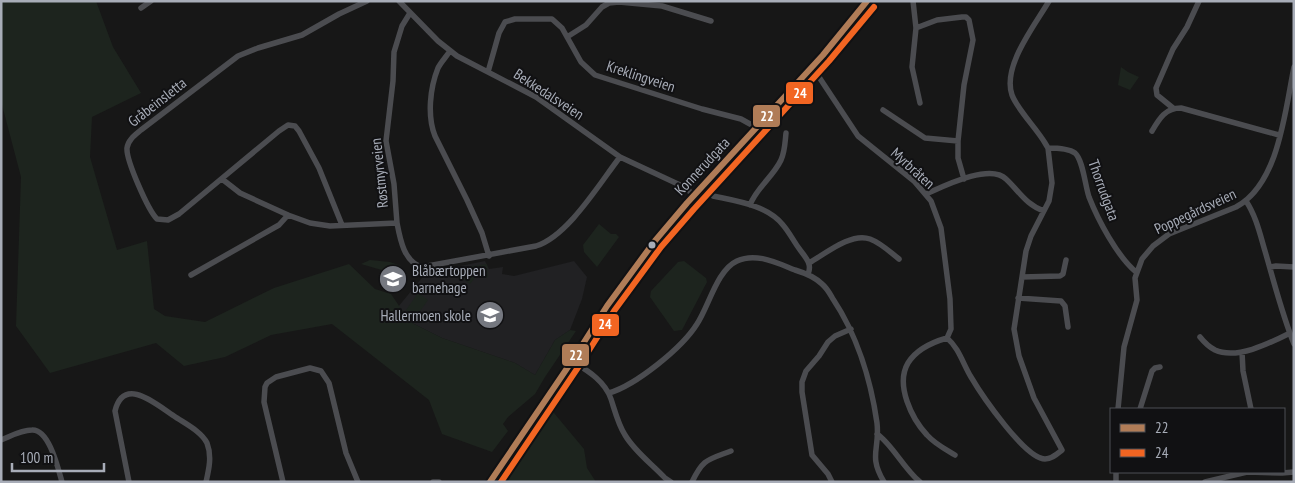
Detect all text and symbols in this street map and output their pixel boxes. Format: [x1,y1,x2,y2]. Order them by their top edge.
street label: Kreklingveien [604,56,678,96]
street label: Bekkedalsveien [510,64,588,124]
street label: Gråbeinsletta [124,73,190,131]
line badge: 24 [785,81,814,105]
text: 24 [793,84,807,102]
line badge: 22 [752,104,781,128]
text: 22 [760,107,774,125]
street label: Konnerudgata [670,133,734,199]
street label: Røstmyrveien [366,137,392,209]
street label: Myrbråten [887,143,939,193]
street label: Thorrudgata [1084,157,1124,223]
street label: Poppegårdsveien [1151,184,1239,238]
unlabelled marker [647,240,657,250]
place label: Blåbærtoppen barnehage [412,261,486,297]
school or university icon: Blåbærtoppen barnehage [378,264,408,294]
school or university icon: Hallermoen skole [475,300,505,330]
place label: Hallermoen skole [381,306,471,325]
line badge: 24 [591,313,620,337]
text: 24 [598,315,612,333]
line badge: 22 [561,343,590,367]
text: 22 [569,346,583,364]
legend [1110,408,1285,473]
text: 22 [1155,418,1169,437]
scale bar [12,440,105,472]
text: 24 [1155,443,1169,462]
text: 100 m [20,448,53,467]

